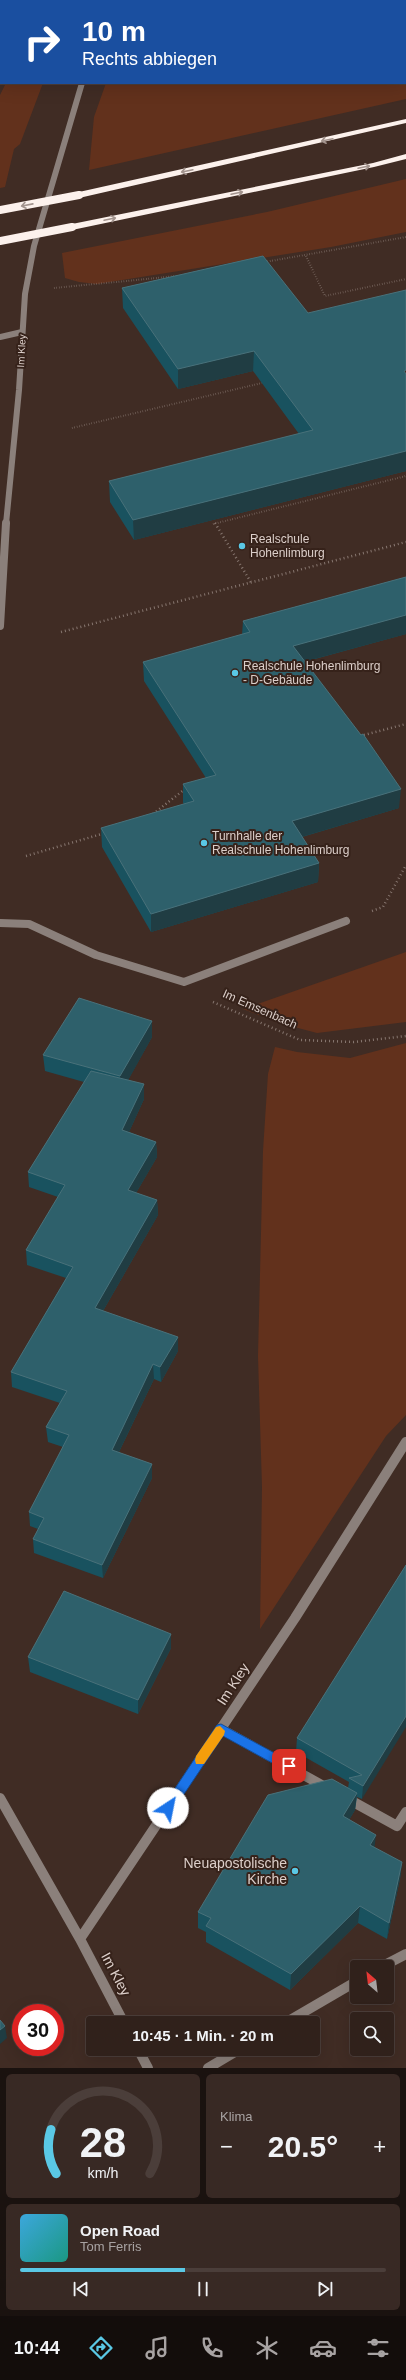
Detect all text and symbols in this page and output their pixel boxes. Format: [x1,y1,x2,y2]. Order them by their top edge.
icon: right [16,16,68,68]
text: 10 m [82,16,146,47]
text: Rechts abbiegen [82,49,217,69]
one-way arrow [321,137,334,145]
one-way arrow [358,163,371,171]
one-way arrow [180,168,193,176]
one-way arrow [230,189,243,197]
one-way arrow [21,201,34,209]
one-way arrow [103,215,116,223]
street label: Im Kley [15,334,28,368]
place label: Realschule Hohenlimburg [250,532,325,560]
marker: Realschule Hohenlimburg [237,541,247,551]
place label: Realschule Hohenlimburg - D-Gebäude [243,659,380,687]
marker: Realschule Hohenlimburg - D-Gebäude [230,668,240,678]
place label: Turnhalle der Realschule Hohenlimburg [212,829,349,857]
marker: Turnhalle der Realschule Hohenlimburg [199,838,209,848]
street label: Im Emsenbach [221,986,299,1032]
street label: Im Kley [214,1660,252,1708]
pin [272,1749,306,1783]
icon: arrive [278,1755,300,1777]
position arrow [147,1787,189,1829]
place label: Neuapostolische Kirche [183,1855,287,1887]
marker: Neuapostolische Kirche [290,1866,300,1876]
street label: Im Kley [98,1950,134,1998]
north arrow [350,1960,394,2004]
map controls [350,1960,394,2056]
speed limit sign: 30 [12,2004,64,2056]
button: search [350,2012,394,2056]
text: 10:45 · 1 Min. · 20 m [132,2027,274,2044]
text: Klima [220,2109,253,2124]
text: 28 [80,2119,126,2166]
text: 20.5° [268,2130,338,2163]
text: − [220,2134,233,2159]
text: + [373,2134,386,2159]
text: km/h [88,2165,119,2181]
text: Open Road [80,2222,160,2239]
text: Tom Ferris [80,2239,141,2254]
icon: previous [70,2278,92,2300]
icon: pause [192,2278,214,2300]
icon: next [314,2278,336,2300]
icon: directions [87,2334,115,2362]
icon: music [143,2334,171,2362]
icon: phone [198,2334,226,2362]
icon: climate [253,2334,281,2362]
icon: car [309,2334,337,2362]
icon: filters [364,2334,392,2362]
text: 10:44 [14,2338,60,2358]

